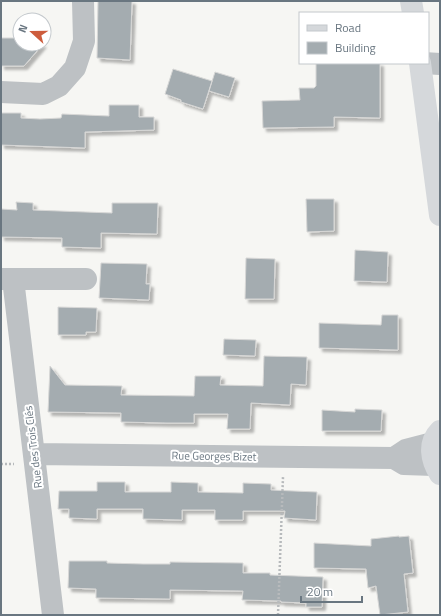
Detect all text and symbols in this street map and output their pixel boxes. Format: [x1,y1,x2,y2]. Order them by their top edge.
north arrow [12,12,52,52]
legend [299,12,429,64]
text: Road [335,18,361,37]
text: N [14,22,31,35]
text: Building [335,38,376,57]
street label: Rue des Trois Clés [20,405,46,489]
street label: Rue Georges Bizet [172,447,257,465]
scale bar [301,578,362,604]
text: 20 m [307,582,333,601]

